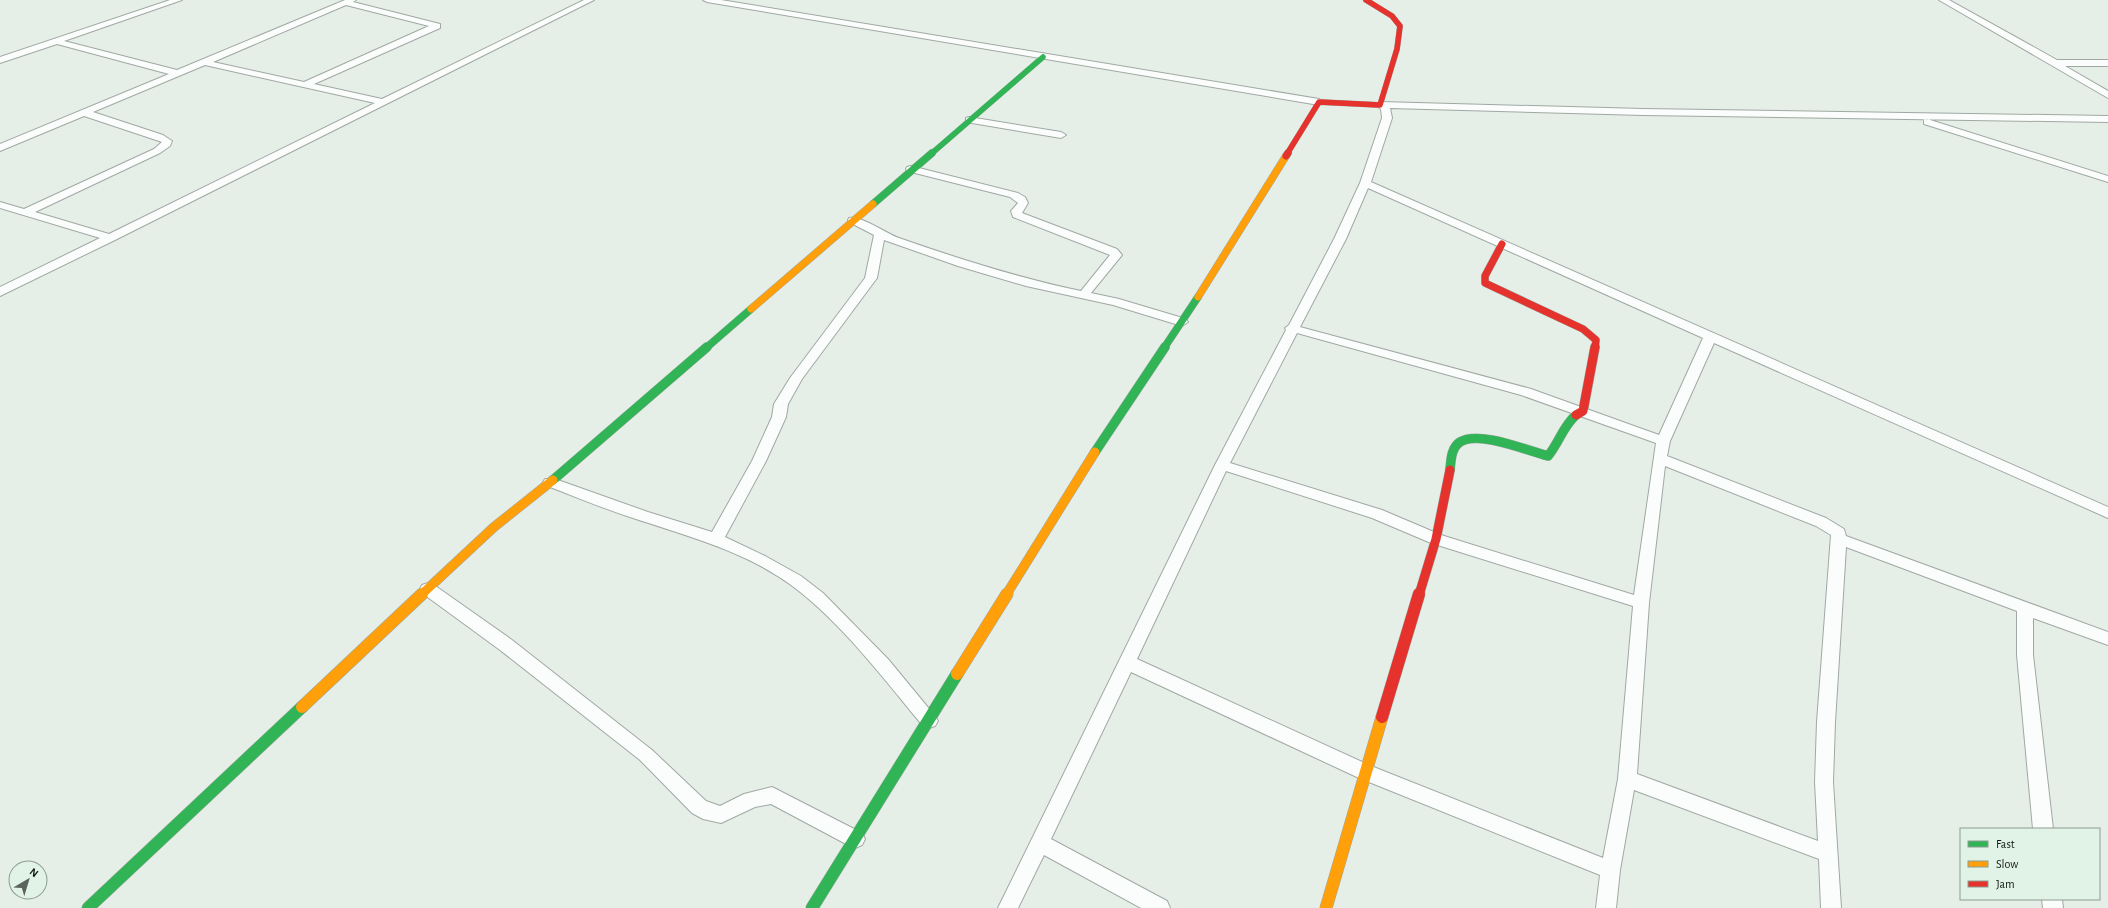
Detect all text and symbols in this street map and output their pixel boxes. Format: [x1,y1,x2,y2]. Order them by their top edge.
legend [1960,828,2100,900]
text: Fast [1996,838,2015,850]
text: Slow [1996,858,2018,870]
north arrow [8,860,48,900]
text: N [27,866,40,879]
text: Jam [1996,878,2015,890]

